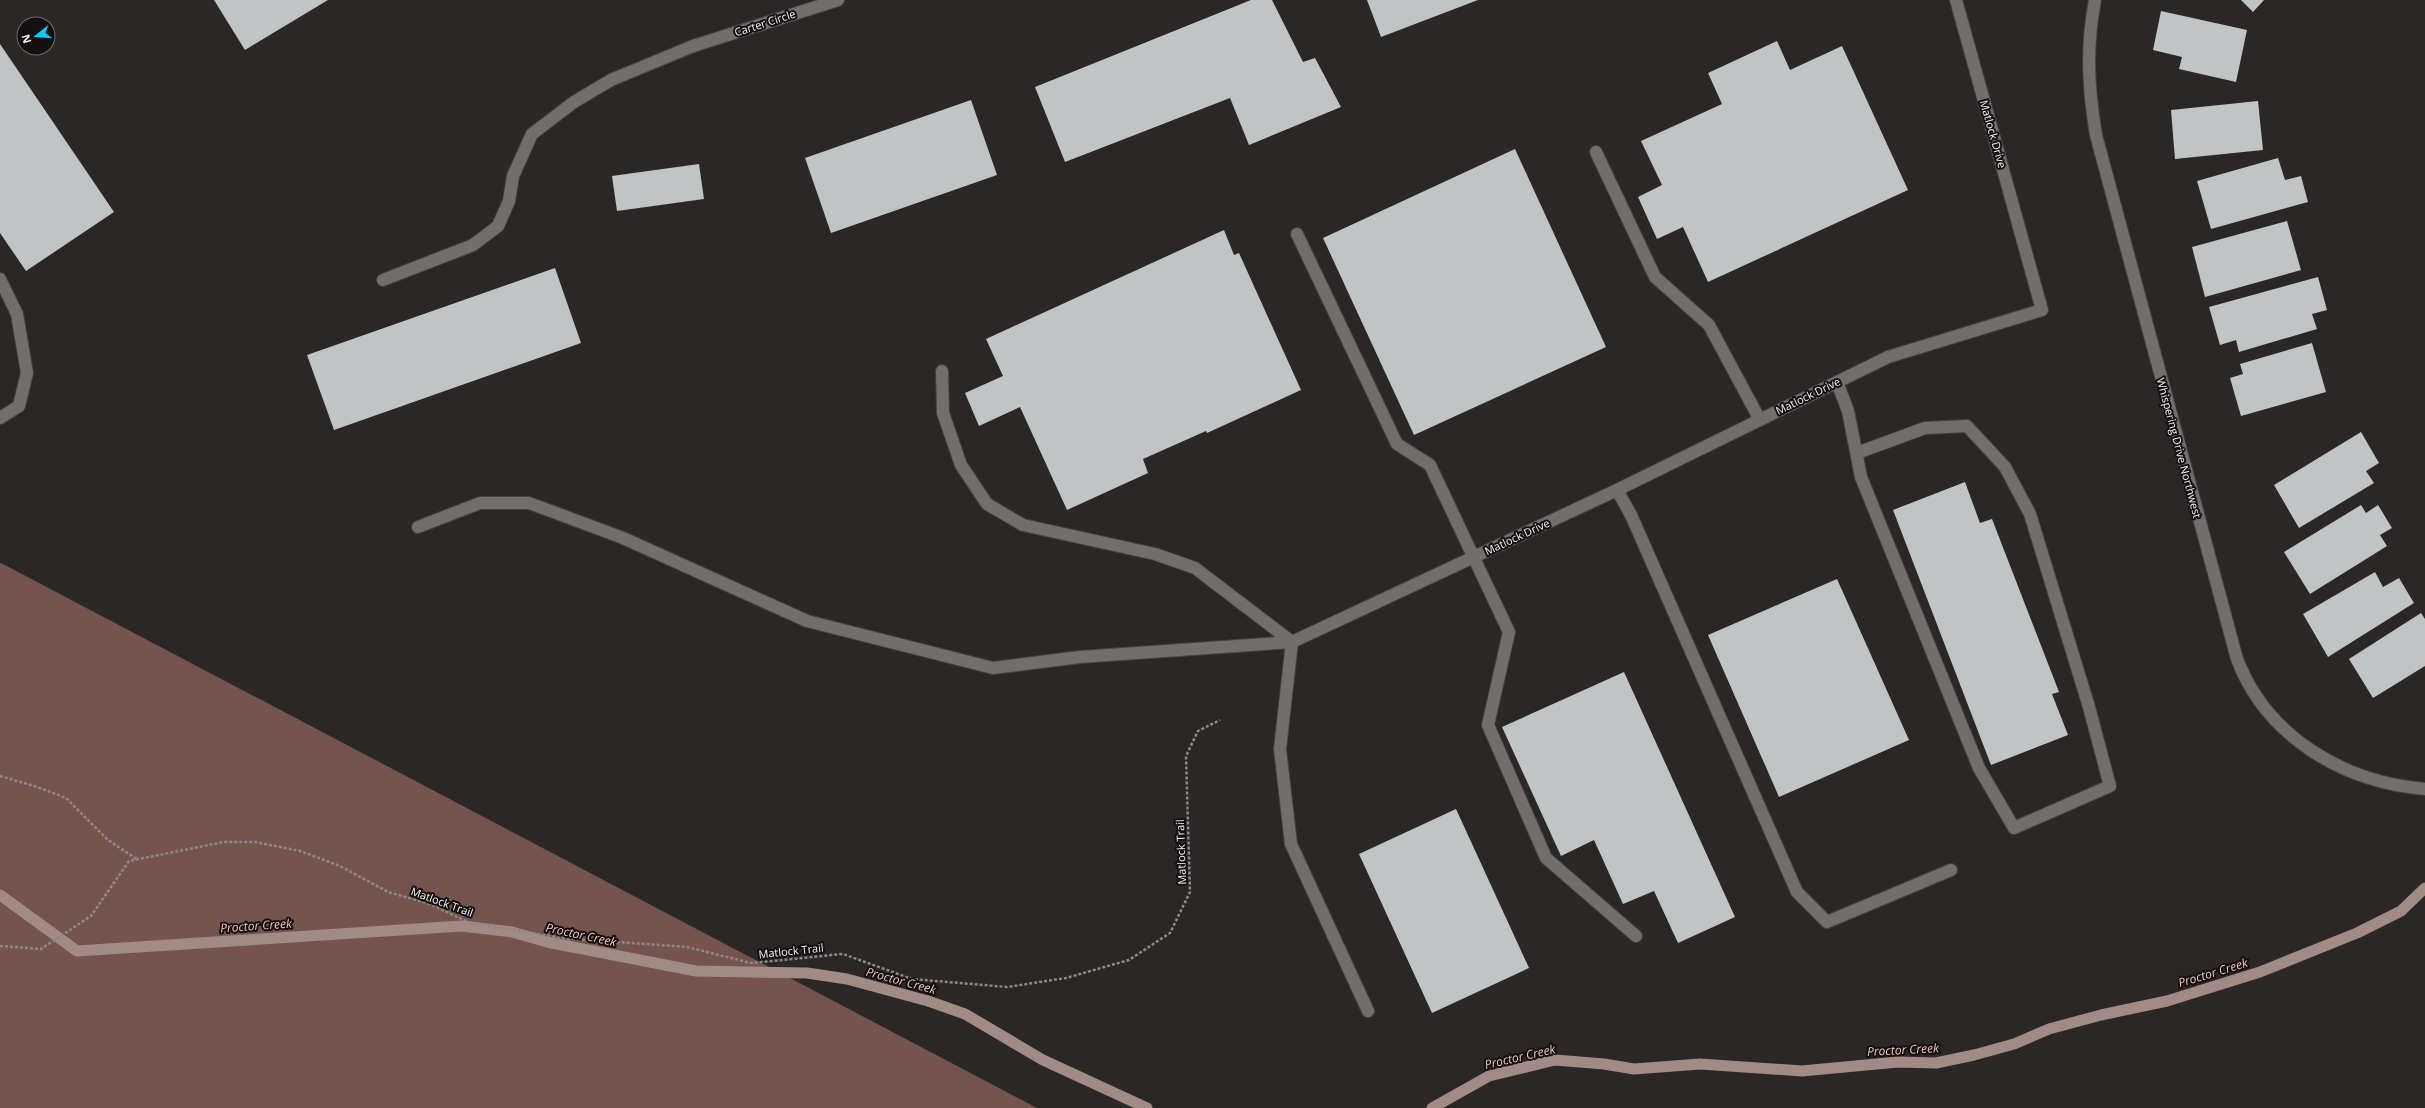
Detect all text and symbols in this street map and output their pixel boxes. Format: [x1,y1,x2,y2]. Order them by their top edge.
street label: Carter Circle [732,6,797,39]
north arrow [16,16,56,56]
text: N [17,33,34,46]
street label: Matlock Drive [1977,98,2010,170]
street label: Matlock Drive [1773,373,1843,418]
street label: Whispering Drive Northwest [2154,376,2205,520]
street label: Matlock Drive [1482,515,1552,558]
street label: Matlock Trail [1172,819,1189,885]
street label: Matlock Trail [409,883,475,920]
water label: Proctor Creek [220,914,294,936]
water label: Proctor Creek [544,919,619,951]
street label: Matlock Trail [758,940,824,961]
water label: Proctor Creek [2176,954,2251,991]
water label: Proctor Creek [864,963,939,998]
water label: Proctor Creek [1867,1039,1940,1060]
water label: Proctor Creek [1483,1040,1558,1073]

